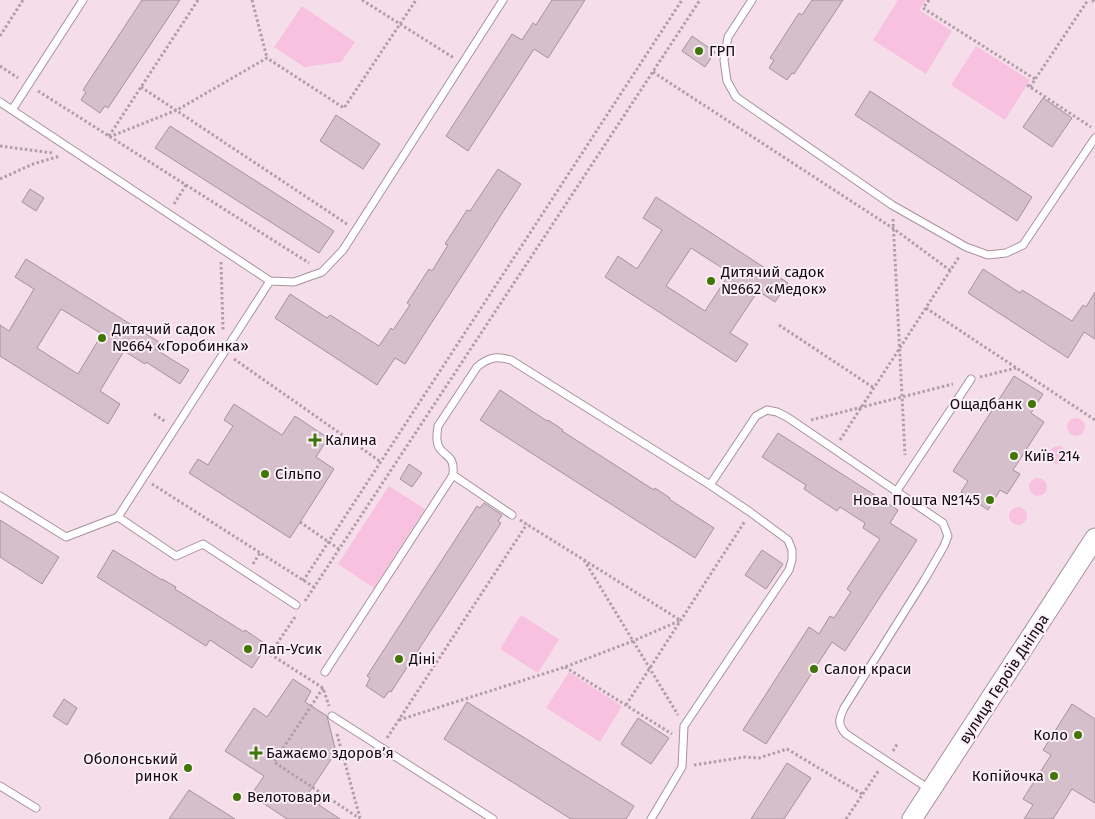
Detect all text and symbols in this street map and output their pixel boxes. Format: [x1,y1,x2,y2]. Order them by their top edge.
place label: ГРП [709,42,735,60]
marker: ГРП [693,45,705,57]
place label: Дитячий садок №662 «Медок» [720,263,827,298]
marker: Дитячий садок №662 «Медок» [705,275,717,287]
place label: Дитячий садок №664 «Горобинка» [111,320,249,355]
marker: Дитячий садок №664 «Горобинка» [96,332,108,344]
place label: Ощадбанк [950,395,1022,413]
marker: Ощадбанк [1026,398,1038,410]
place label: Калина [325,431,377,449]
marker: Калина [309,434,321,446]
place label: Київ 214 [1024,447,1080,465]
marker: Київ 214 [1008,450,1020,462]
place label: Сільпо [275,465,322,483]
marker: Сільпо [259,468,271,480]
place label: Нова Пошта №145 [853,491,980,509]
marker: Нова Пошта №145 [984,494,996,506]
street label: вулиця Героїв Дніпра [955,611,1053,747]
place label: Лап-Усик [258,640,322,658]
marker: Лап-Усик [242,643,254,655]
place label: Діні [408,650,436,668]
marker: Діні [393,653,405,665]
place label: Салон краси [824,660,912,678]
marker: Салон краси [808,663,820,675]
place label: Коло [1033,726,1068,744]
marker: Коло [1072,729,1084,741]
place label: Бажаємо здоровʼя [266,744,394,762]
marker: Бажаємо здоровʼя [250,747,262,759]
place label: Оболонський ринок [83,750,178,785]
marker: Оболонський ринок [182,762,194,774]
place label: Копійочка [972,767,1044,785]
marker: Копійочка [1048,770,1060,782]
place label: Велотовари [247,788,331,806]
marker: Велотовари [231,791,243,803]

